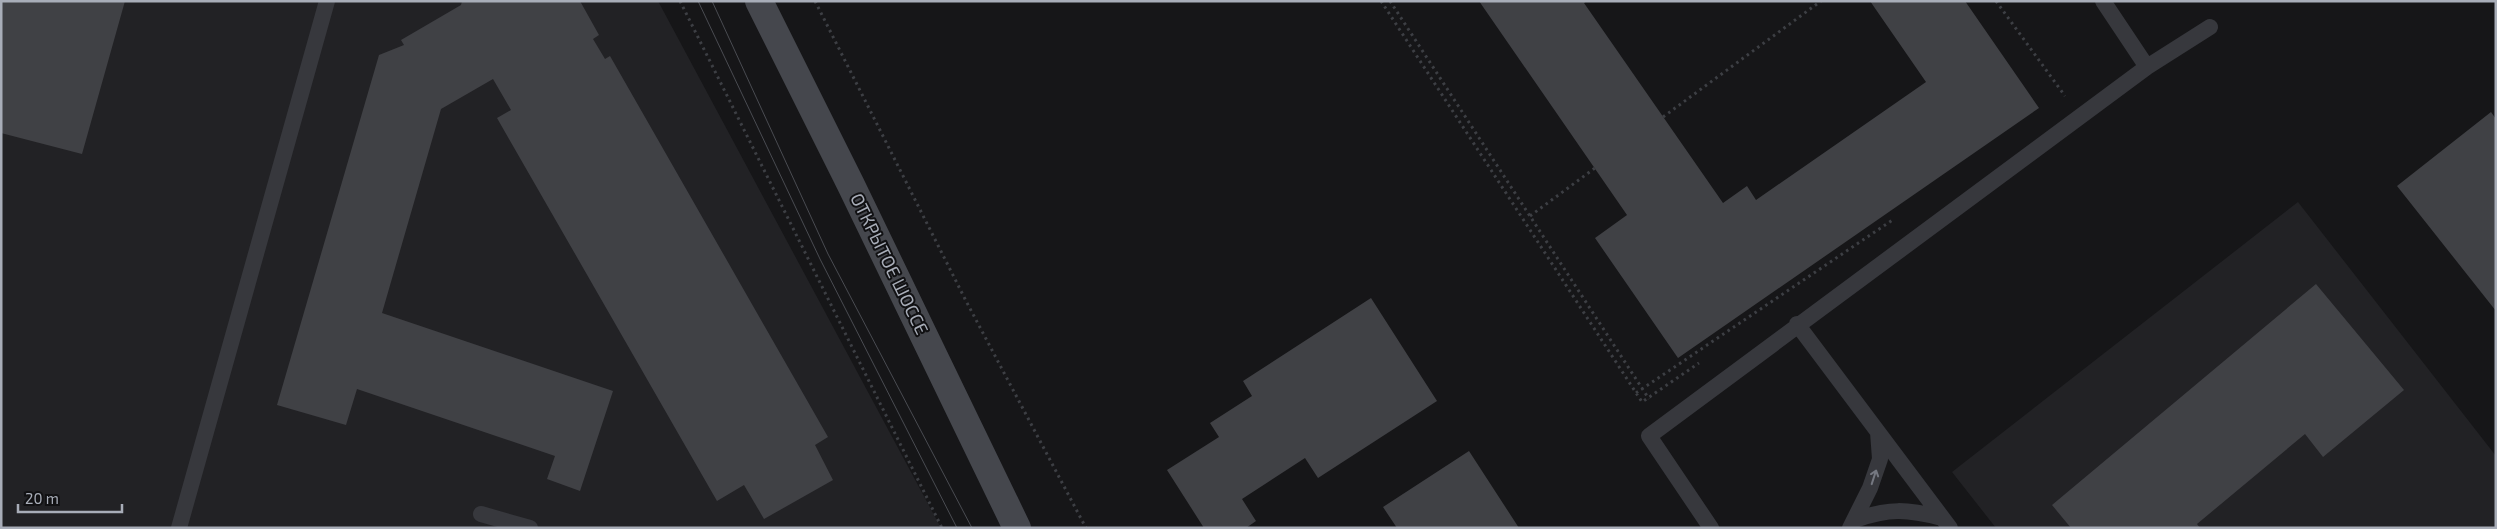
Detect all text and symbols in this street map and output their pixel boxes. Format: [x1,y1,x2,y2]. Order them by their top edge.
street label: ОТКРЫТОЕ ШОССЕ [846,189,934,338]
one-way arrow [1870,470,1879,486]
scale bar [18,482,121,514]
text: 20 m [25,489,59,507]

